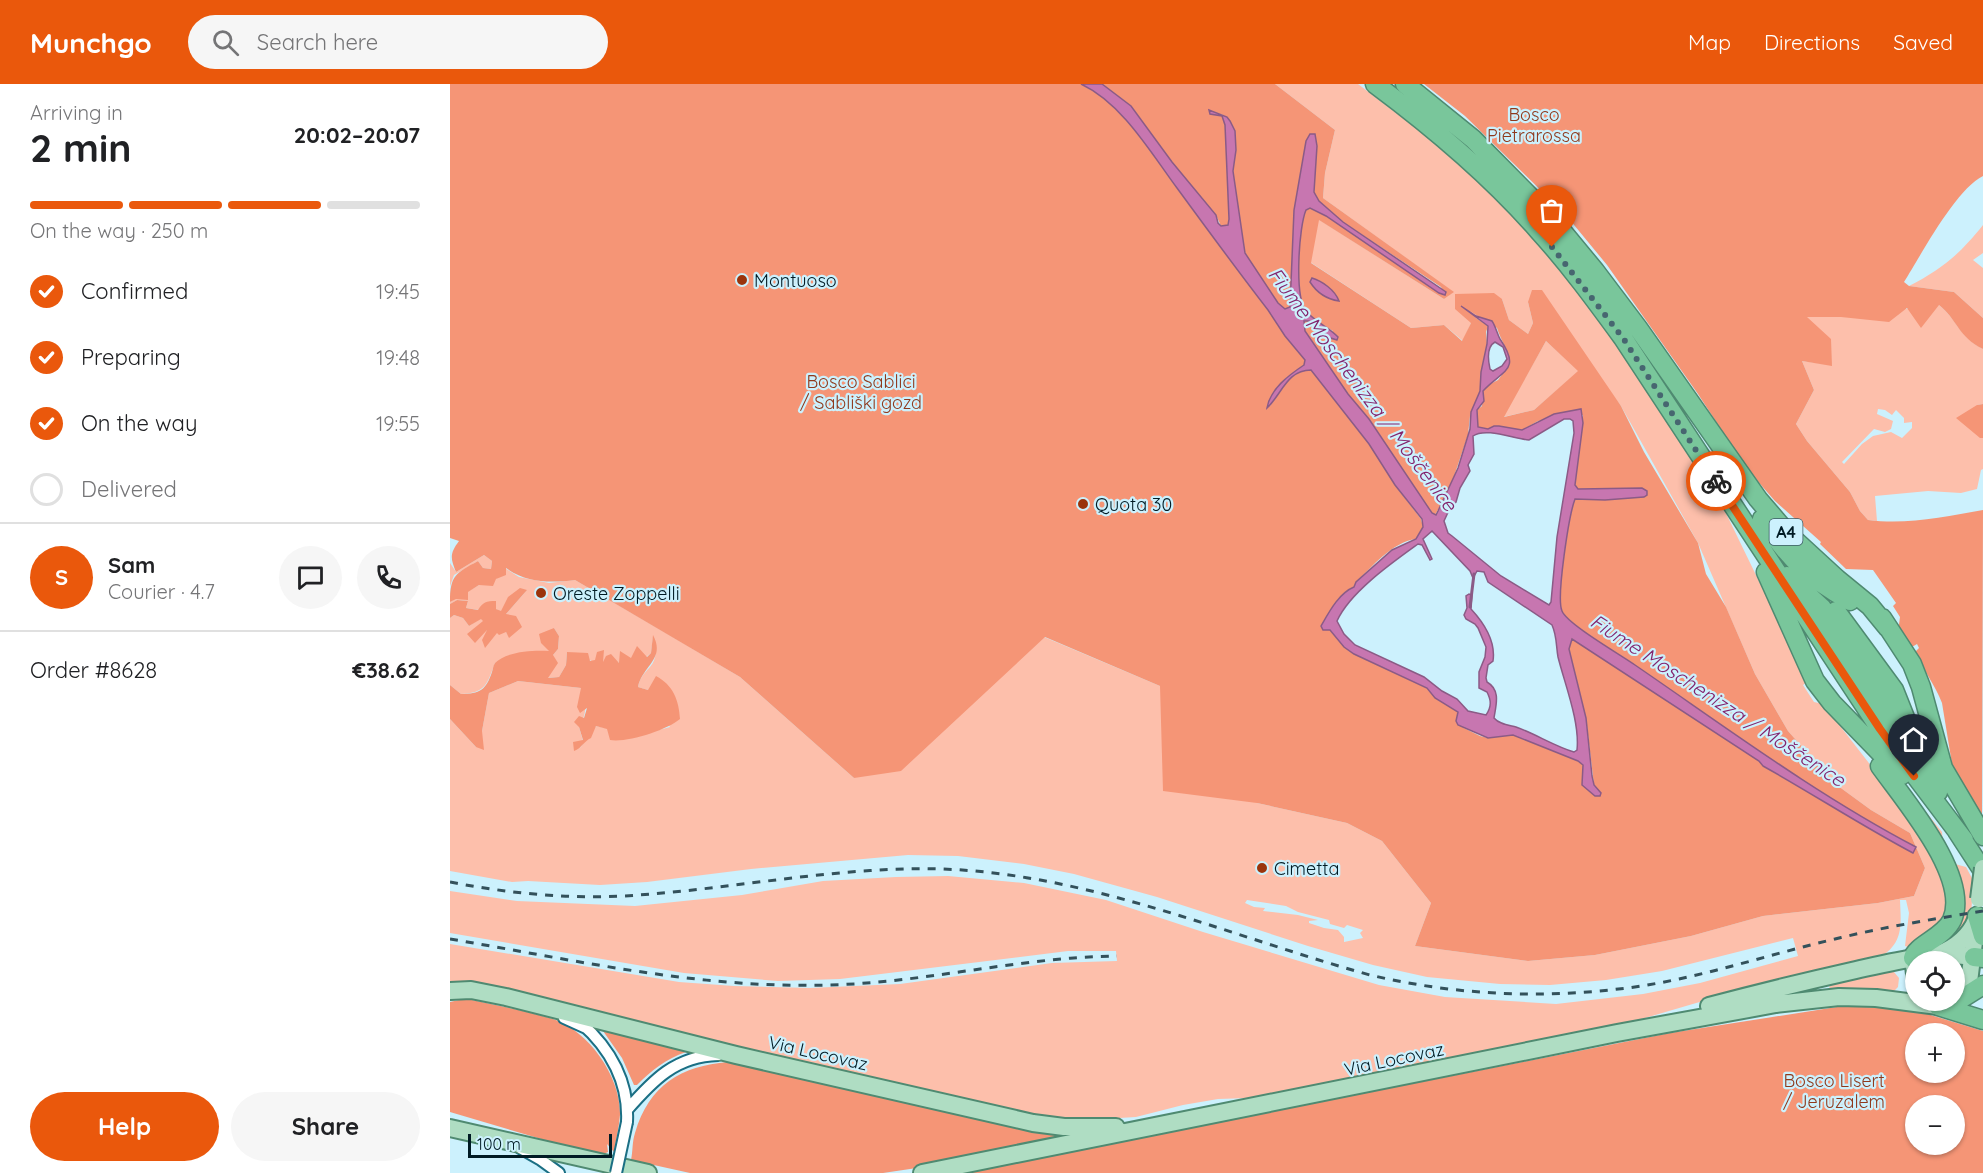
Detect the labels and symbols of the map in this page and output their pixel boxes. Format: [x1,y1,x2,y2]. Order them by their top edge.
park label: Bosco Pietrarossa [1487,103,1581,147]
pin [1526,185,1577,247]
water label: Fiume Moschenizza / Moščenice [1263,262,1463,516]
place label: Montuoso [754,269,837,292]
marker: Montuoso [735,273,749,287]
park label: Bosco Sablici / Sabliški gozd [800,370,922,414]
courier [1686,451,1746,511]
place label: Quota 30 [1095,493,1172,516]
marker: Quota 30 [1076,497,1090,511]
road number: A4 [1770,519,1802,545]
place label: Oreste Zoppelli [553,582,680,605]
marker: Oreste Zoppelli [534,586,548,600]
water label: Fiume Moschenizza / Moščenice [1586,608,1851,792]
pin [1888,714,1939,776]
place label: Cimetta [1274,857,1339,880]
marker: Cimetta [1255,861,1269,875]
street label: Via Locovaz [766,1030,870,1076]
street label: Via Locovaz [1342,1037,1446,1081]
park label: Bosco Lisert / Jeruzalem [1783,1069,1885,1113]
scale bar [468,1131,612,1158]

